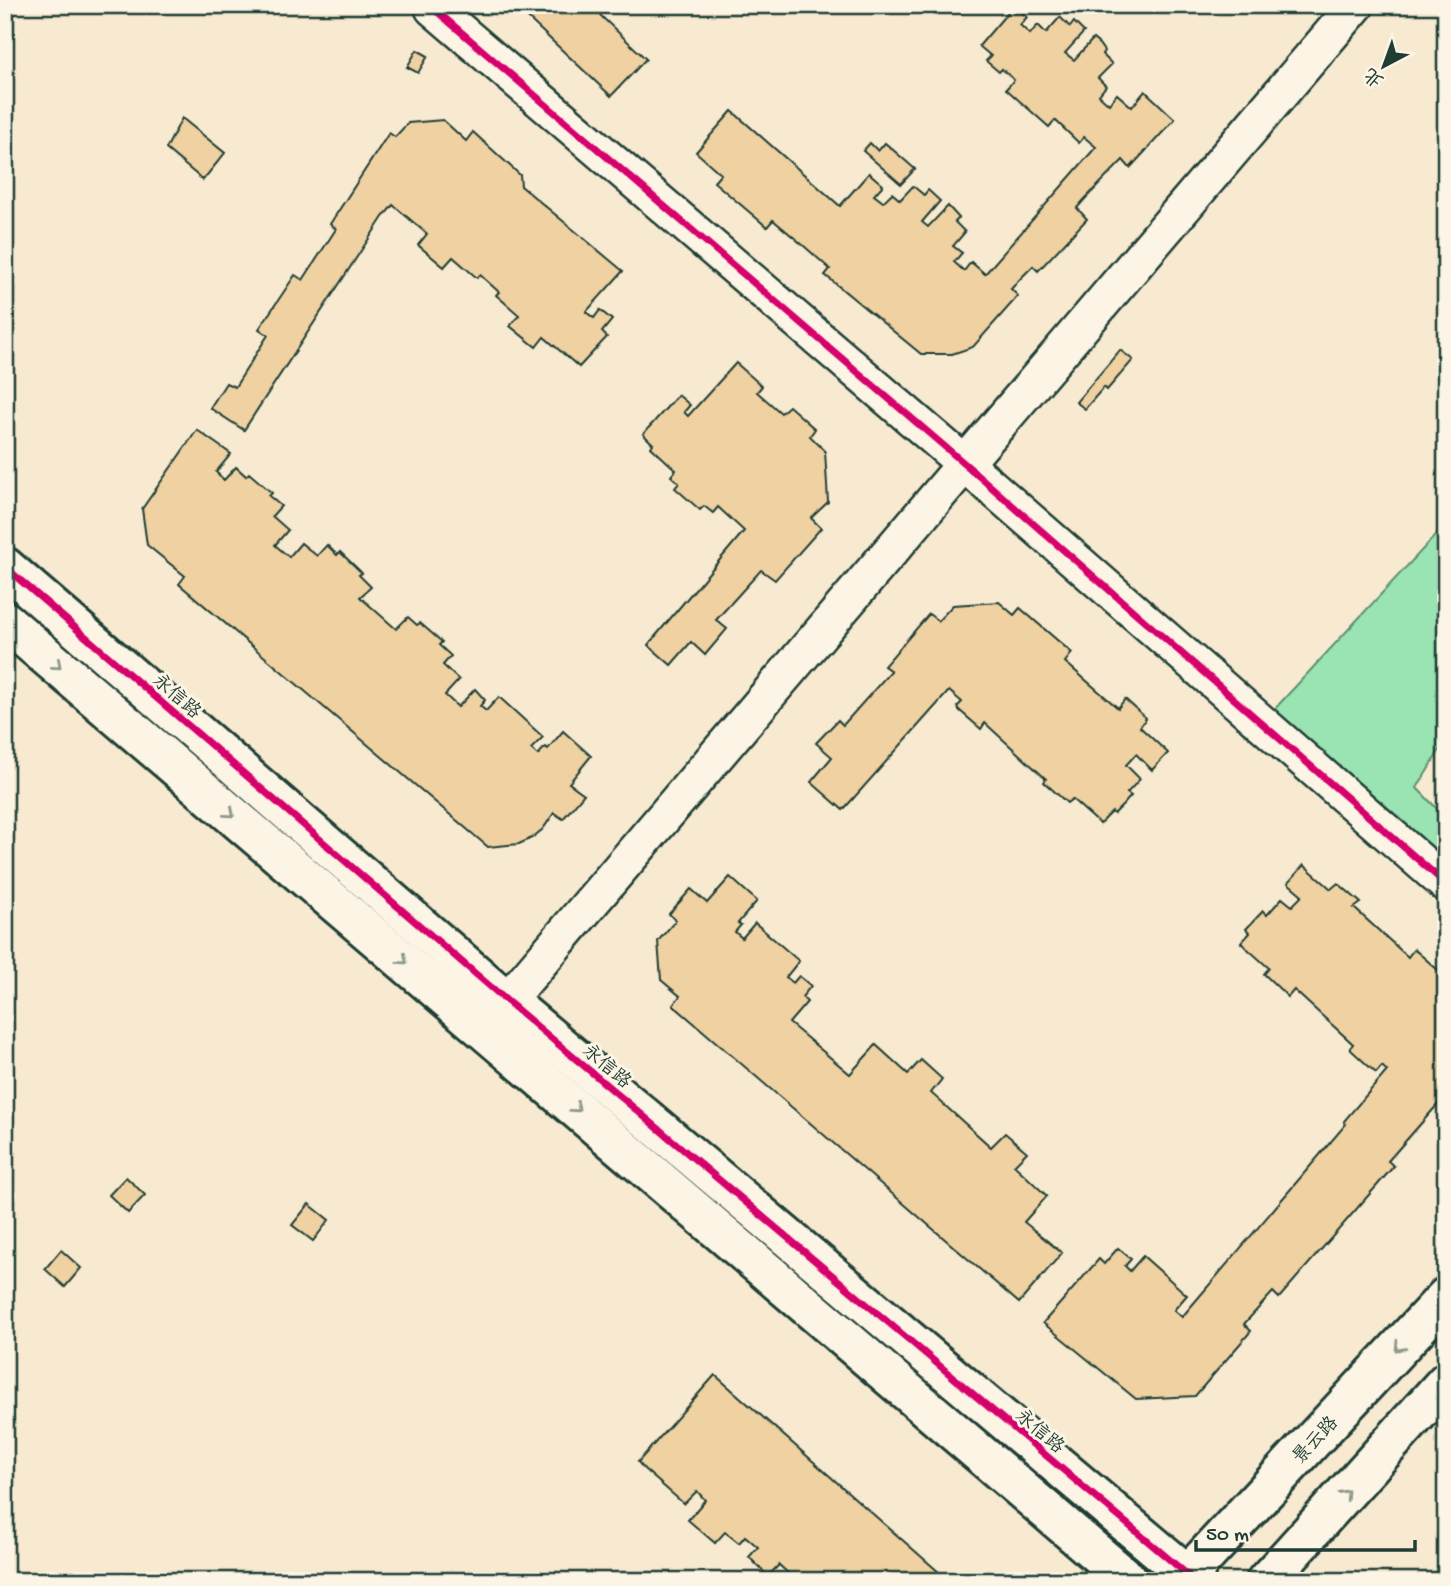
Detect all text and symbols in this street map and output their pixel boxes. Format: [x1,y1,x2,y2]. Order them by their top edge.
north arrow [1350,32,1420,102]
text: 北 [1360,61,1390,91]
one-way arrow [49,657,62,669]
street label: 永信路 [147,670,205,725]
one-way arrow [222,805,235,817]
one-way arrow [395,952,408,964]
street label: 永信路 [577,1040,636,1095]
one-way arrow [568,1100,581,1112]
one-way arrow [1395,1339,1408,1352]
street label: 永信路 [1010,1405,1069,1460]
street label: 景云路 [1288,1412,1344,1470]
one-way arrow [1336,1489,1349,1502]
scale bar [1196,1509,1414,1553]
text: 50 m [1206,1524,1249,1549]

